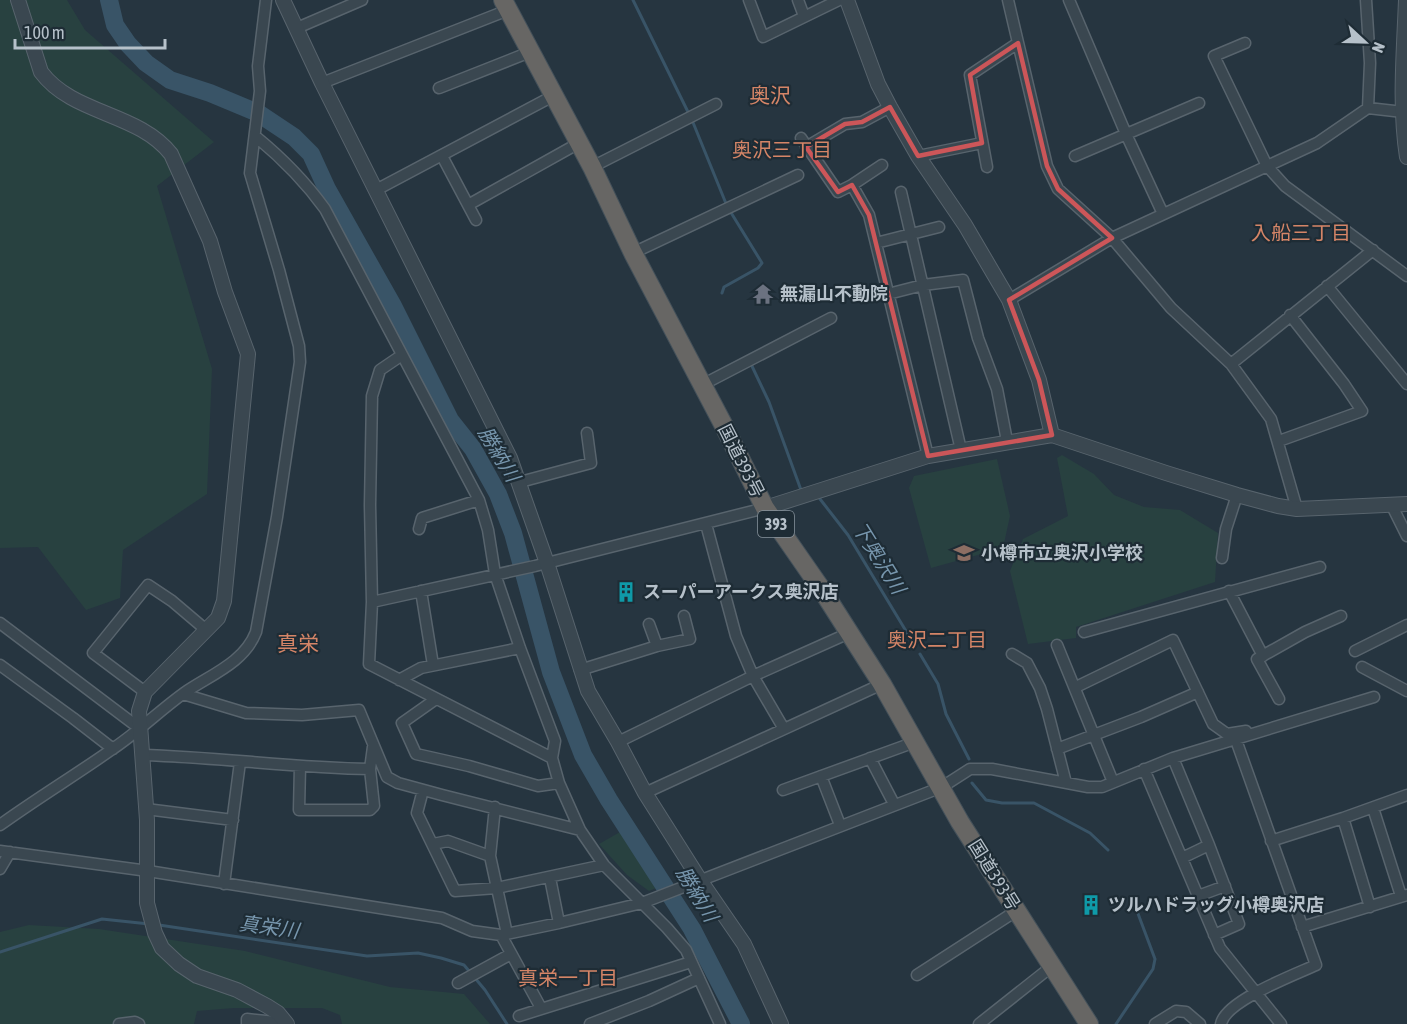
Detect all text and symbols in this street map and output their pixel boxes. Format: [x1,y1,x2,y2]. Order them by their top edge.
scale bar [15,12,165,50]
north arrow [1335,12,1395,72]
text: 100 m [24,22,65,43]
text: N [1369,40,1389,55]
district label: 奥沢 [749,83,791,107]
district label: 奥沢三丁目 [732,138,832,161]
district label: 入船三丁目 [1251,221,1351,244]
temple icon: 無漏山不動院 [751,282,775,306]
place label: 無漏山不動院 [780,283,888,304]
street label: 国道393号 [714,421,769,501]
water label: 勝納川 [474,422,526,487]
road number: 393 [758,511,794,537]
water label: 下奥沢川 [848,518,911,599]
school or university icon: 小樽市立奥沢小学校 [952,541,976,565]
place label: 小樽市立奥沢小学校 [981,542,1143,563]
building icon: スーパーアークス奥沢店 [614,580,638,604]
place label: スーパーアークス奥沢店 [643,581,838,602]
district label: 奥沢二丁目 [887,628,987,651]
district label: 真栄 [277,631,319,655]
street label: 国道393号 [964,836,1024,914]
water label: 勝納川 [672,862,724,927]
building icon: ツルハドラッグ小樽奥沢店 [1079,893,1103,917]
place label: ツルハドラッグ小樽奥沢店 [1108,894,1324,915]
water label: 真栄川 [238,911,302,942]
district label: 真栄一丁目 [518,966,618,989]

